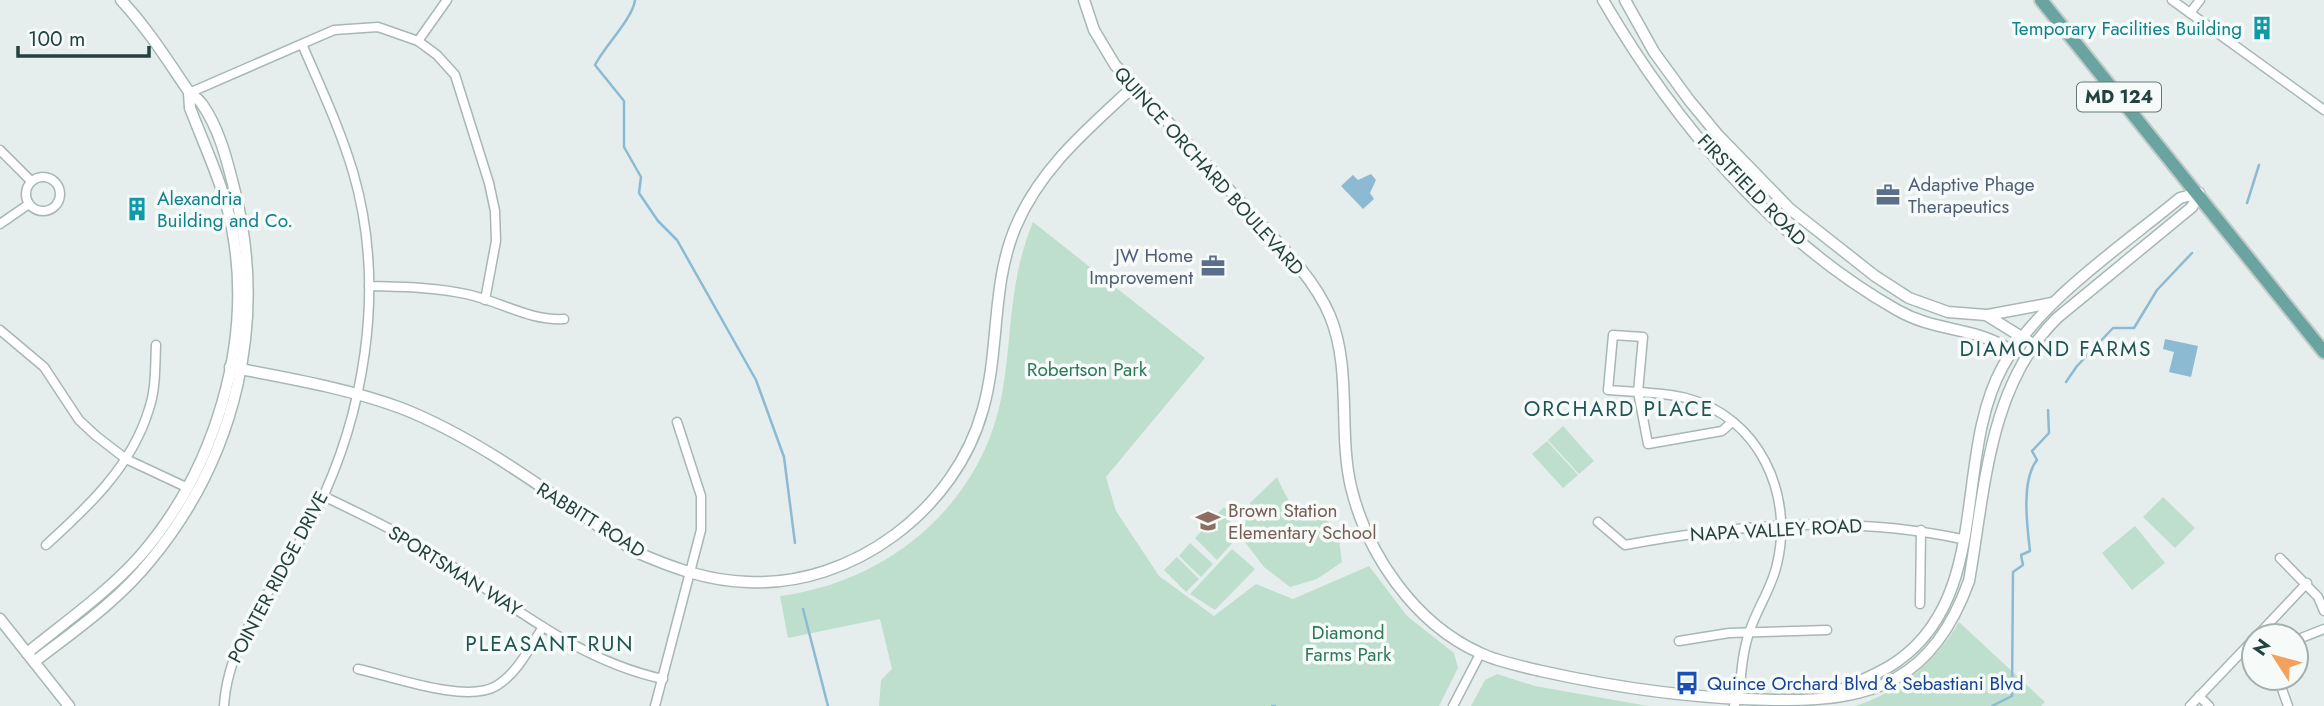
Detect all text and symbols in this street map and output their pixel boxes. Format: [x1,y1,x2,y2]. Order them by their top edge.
scale bar [18,14,149,58]
building icon: Temporary Facilities Building [2248,14,2276,42]
place label: Temporary Facilities Building [2012,15,2242,42]
text: 100 m [28,24,85,54]
street label: QUINCE ORCHARD BOULEVARD [1108,61,1310,281]
road number: MD 124 [2077,82,2161,112]
street label: FIRSTFIELD ROAD [1691,128,1813,252]
place label: Adaptive Phage Therapeutics [1908,171,2035,220]
office icon: Adaptive Phage Therapeutics [1874,181,1902,209]
place label: Alexandria Building and Co. [157,185,293,234]
building icon: Alexandria Building and Co. [123,195,151,223]
place label: JW Home Improvement [1089,242,1193,291]
office icon: JW Home Improvement [1199,252,1227,280]
district label: DIAMOND FARMS [1960,334,2152,364]
park label: Robertson Park [1027,356,1148,383]
district label: ORCHARD PLACE [1524,394,1714,424]
street label: RABBITT ROAD [531,476,651,564]
street label: POINTER RIDGE DRIVE [221,486,335,668]
place label: Brown Station Elementary School [1228,497,1377,546]
school or university icon: Brown Station Elementary School [1194,507,1222,535]
street label: NAPA VALLEY ROAD [1689,512,1863,548]
street label: SPORTSMAN WAY [383,519,527,623]
park label: Diamond Farms Park [1305,619,1392,668]
north arrow [2240,622,2310,692]
district label: PLEASANT RUN [465,629,635,659]
text: N [2246,633,2277,661]
bus stop icon: Quince Orchard Blvd & Sebastiani Blvd [1673,669,1701,697]
place label: Quince Orchard Blvd & Sebastiani Blvd [1707,670,2024,697]

